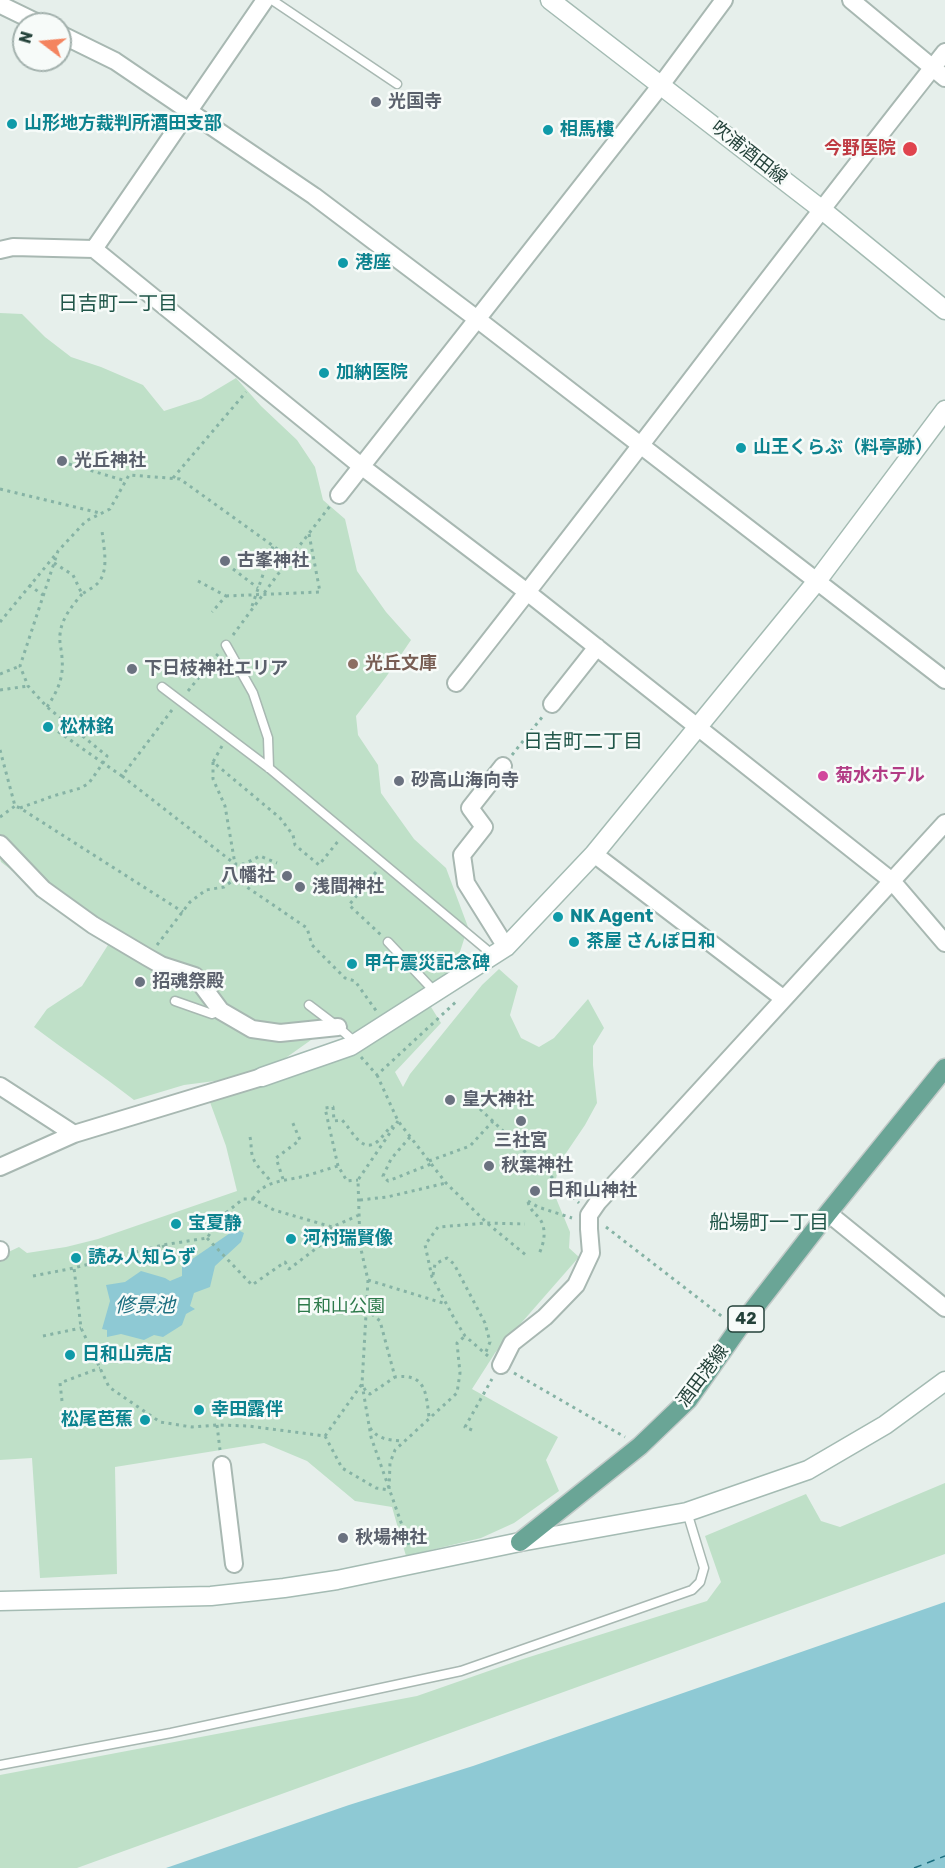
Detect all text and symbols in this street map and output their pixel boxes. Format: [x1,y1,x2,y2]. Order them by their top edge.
north arrow [12,12,72,72]
text: N [15,29,37,46]
place label: 光国寺 [388,91,442,113]
marker: 光国寺 [369,95,383,109]
place label: 山形地方裁判所酒田支部 [24,113,222,135]
marker: 山形地方裁判所酒田支部 [5,117,19,131]
street label: 吹浦酒田線 [707,117,791,189]
place label: 相馬樓 [560,119,614,141]
marker: 相馬樓 [541,123,555,137]
place label: 今野医院 [824,138,896,160]
marker: 今野医院 [901,140,919,158]
place label: 港座 [355,252,391,274]
marker: 港座 [336,256,350,270]
district label: 日吉町一丁目 [58,292,178,316]
place label: 加納医院 [336,362,408,384]
marker: 加納医院 [317,366,331,380]
place label: 山王くらぶ（料亭跡） [753,437,933,459]
marker: 山王くらぶ（料亭跡） [734,441,748,455]
place label: 光丘神社 [74,450,146,472]
marker: 光丘神社 [55,454,69,468]
place label: 古峯神社 [237,550,309,572]
marker: 古峯神社 [218,554,232,568]
place label: 光丘文庫 [365,653,437,675]
marker: 光丘文庫 [346,657,360,671]
place label: 下日枝神社エリア [144,658,288,680]
marker: 下日枝神社エリア [125,662,139,676]
place label: 松林銘 [60,716,114,738]
marker: 松林銘 [41,720,55,734]
district label: 日吉町二丁目 [523,730,643,754]
place label: 菊水ホテル [835,765,925,787]
marker: 菊水ホテル [816,769,830,783]
place label: 砂高山海向寺 [411,770,519,792]
marker: 砂高山海向寺 [392,774,406,788]
place label: 八幡社 [221,865,275,887]
marker: 八幡社 [280,869,294,883]
place label: 浅間神社 [312,876,384,898]
marker: 浅間神社 [293,880,307,894]
place label: NK Agent [570,906,653,928]
marker: NK Agent [551,910,565,924]
place label: 茶屋 さんぽ日和 [586,931,716,953]
marker: 茶屋 さんぽ日和 [567,935,581,949]
place label: 甲午震災記念碑 [364,953,490,975]
marker: 甲午震災記念碑 [345,957,359,971]
place label: 招魂祭殿 [152,971,224,993]
marker: 招魂祭殿 [133,975,147,989]
place label: 皇大神社 [462,1089,534,1111]
marker: 皇大神社 [443,1093,457,1107]
marker: 三社宮 [514,1114,528,1128]
place label: 三社宮 [494,1130,548,1152]
place label: 秋葉神社 [501,1155,573,1177]
marker: 秋葉神社 [482,1159,496,1173]
place label: 日和山神社 [547,1180,637,1202]
marker: 日和山神社 [528,1184,542,1198]
district label: 船場町一丁目 [709,1211,829,1235]
place label: 宝夏静 [188,1213,242,1235]
marker: 宝夏静 [169,1217,183,1231]
place label: 河村瑞賢像 [303,1228,393,1250]
marker: 河村瑞賢像 [284,1232,298,1246]
place label: 読み人知らず [88,1247,196,1269]
marker: 読み人知らず [69,1251,83,1265]
water label: 修景池 [115,1294,175,1318]
park label: 日和山公園 [295,1296,385,1318]
road number: 42 [728,1306,764,1332]
street label: 酒田港線 [673,1341,733,1411]
place label: 日和山売店 [82,1344,172,1366]
marker: 日和山売店 [63,1348,77,1362]
place label: 幸田露伴 [211,1399,283,1421]
marker: 幸田露伴 [192,1403,206,1417]
place label: 松尾芭蕉 [61,1409,133,1431]
marker: 松尾芭蕉 [138,1413,152,1427]
place label: 秋場神社 [355,1527,427,1549]
marker: 秋場神社 [336,1531,350,1545]

